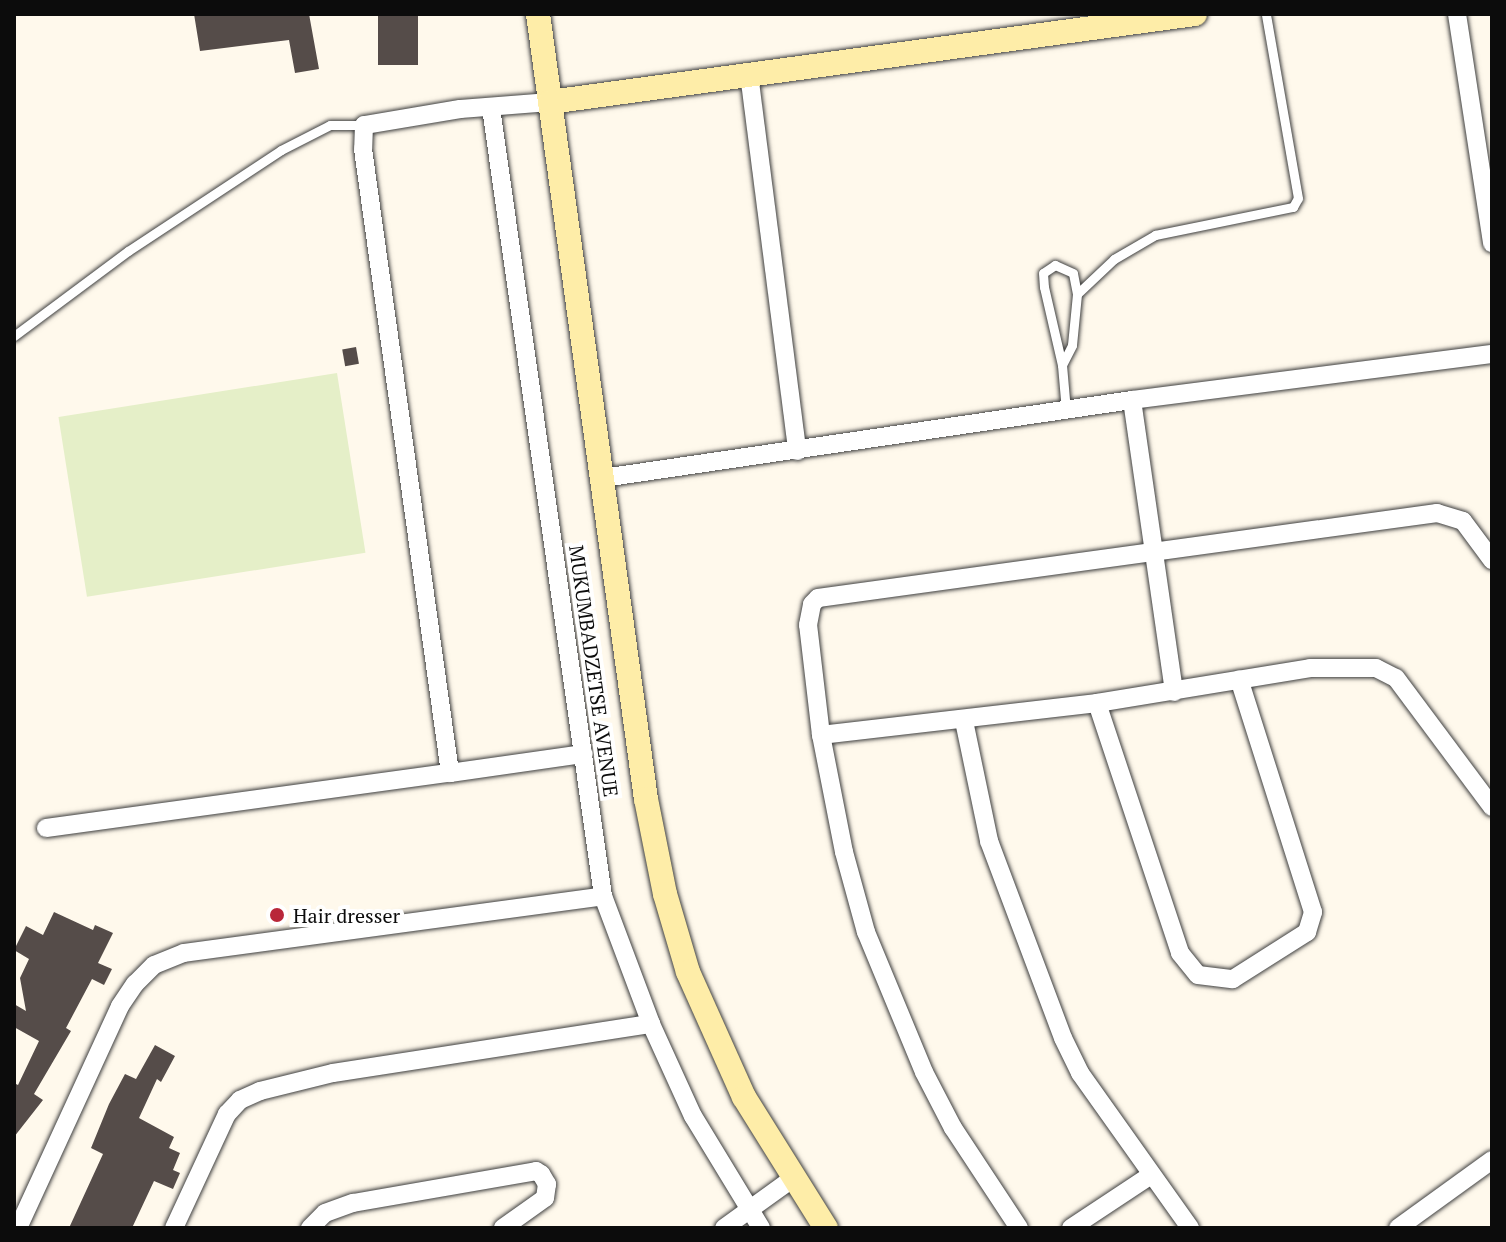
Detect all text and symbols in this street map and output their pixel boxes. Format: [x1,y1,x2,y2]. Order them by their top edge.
street label: MUKUMBADZETSE AVENUE [564,543,624,799]
place label: Hair dresser [293,903,400,927]
marker: Hair dresser [268,906,286,924]

